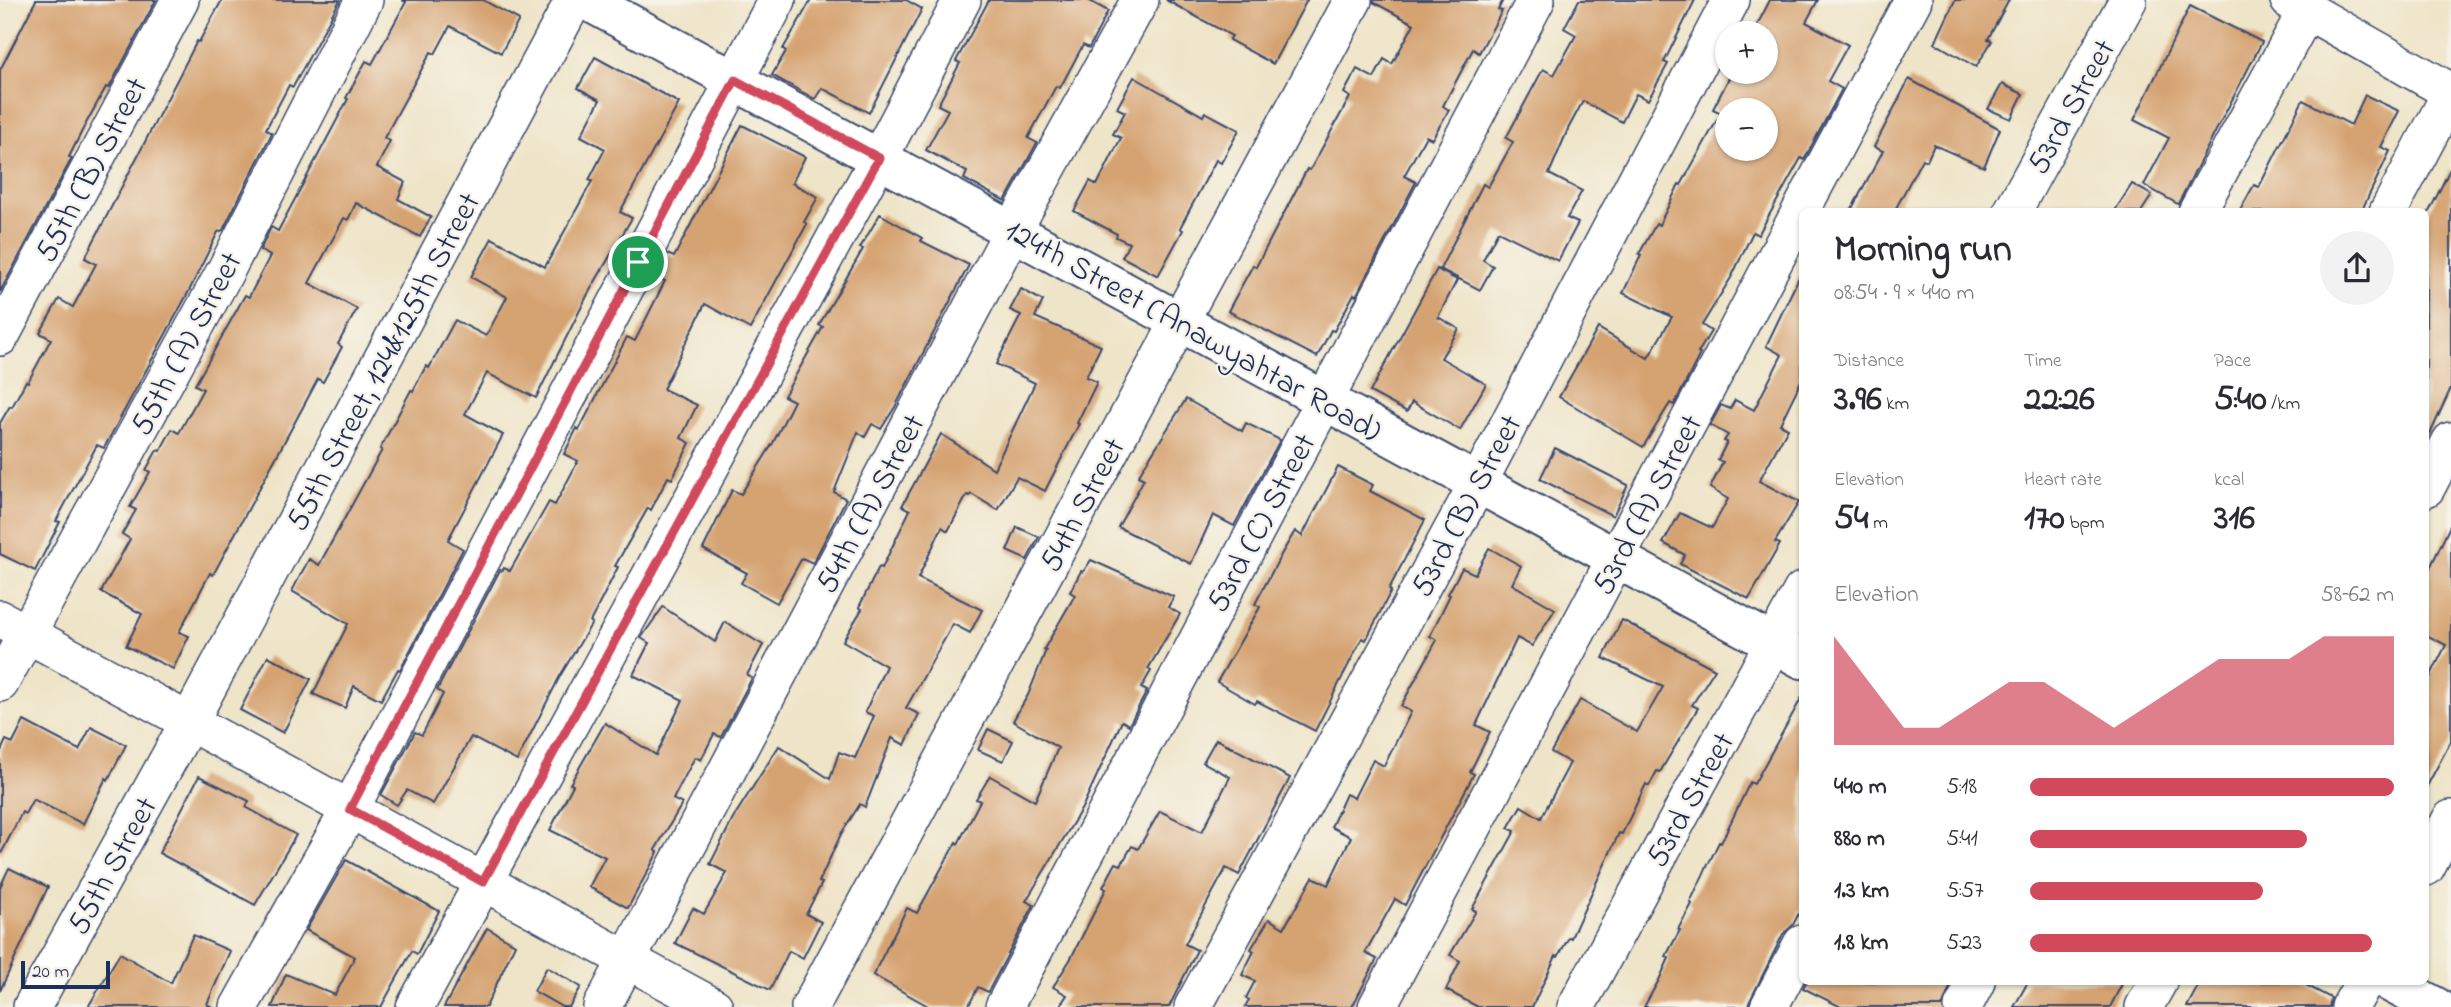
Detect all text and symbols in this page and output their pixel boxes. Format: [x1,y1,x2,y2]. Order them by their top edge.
map controls [1715,21,1778,161]
button: + [1715,21,1778,84]
street label: 53rd Street [2017,31,2130,184]
street label: 55th (B) Street [25,70,162,272]
button: − [1715,98,1778,161]
street label: 55th Street, 124&125th Street [276,185,495,540]
street label: 124th Street (Anawyahtar Road) [995,209,1389,455]
text: Morning run [1834,223,2012,279]
button: share [2320,231,2394,305]
pin [608,232,668,292]
icon: arrive [619,243,657,281]
street label: 55th (A) Street [120,244,256,445]
text: 08:54 · 9 × 440 m [1834,277,1974,310]
text: Distance [1834,348,1904,375]
text: Time [2024,348,2062,375]
text: Pace [2214,348,2251,375]
text: 3.96 [1834,375,1882,426]
text: 22:26 [2024,375,2095,426]
text: 5:40 [2214,375,2267,426]
text: km [1882,391,1909,418]
text: /km [2267,391,2300,418]
street label: 54th (A) Street [805,407,939,602]
street label: 53rd (B) Street [1400,407,1536,606]
street label: 53rd (A) Street [1582,407,1717,604]
street label: 53rd (C) Street [1196,426,1330,621]
street label: 54th Street [1029,430,1139,581]
text: Elevation [1834,467,1904,494]
text: Heart rate [2024,467,2102,494]
text: kcal [2214,467,2244,494]
text: 54 [1834,494,1868,545]
text: 170 [2024,494,2065,545]
text: 316 [2214,494,2255,545]
text: m [1868,510,1888,537]
text: bpm [2065,510,2105,537]
text: Elevation [1834,579,1919,612]
text: 58–62 m [2320,579,2394,612]
street label: 53rd Street [1636,724,1749,877]
text: 440 m [1834,771,1887,804]
text: 5:18 [1946,771,1977,804]
street label: 55th Street [57,789,171,944]
text: 880 m [1834,823,1885,856]
text: 5:41 [1946,823,1978,856]
text: 1.3 km [1834,875,1889,908]
text: 5:57 [1946,875,1984,908]
text: 1.8 km [1834,927,1888,960]
text: 5:23 [1946,927,1982,960]
scale bar [21,958,110,990]
text: 20 m [32,959,69,986]

